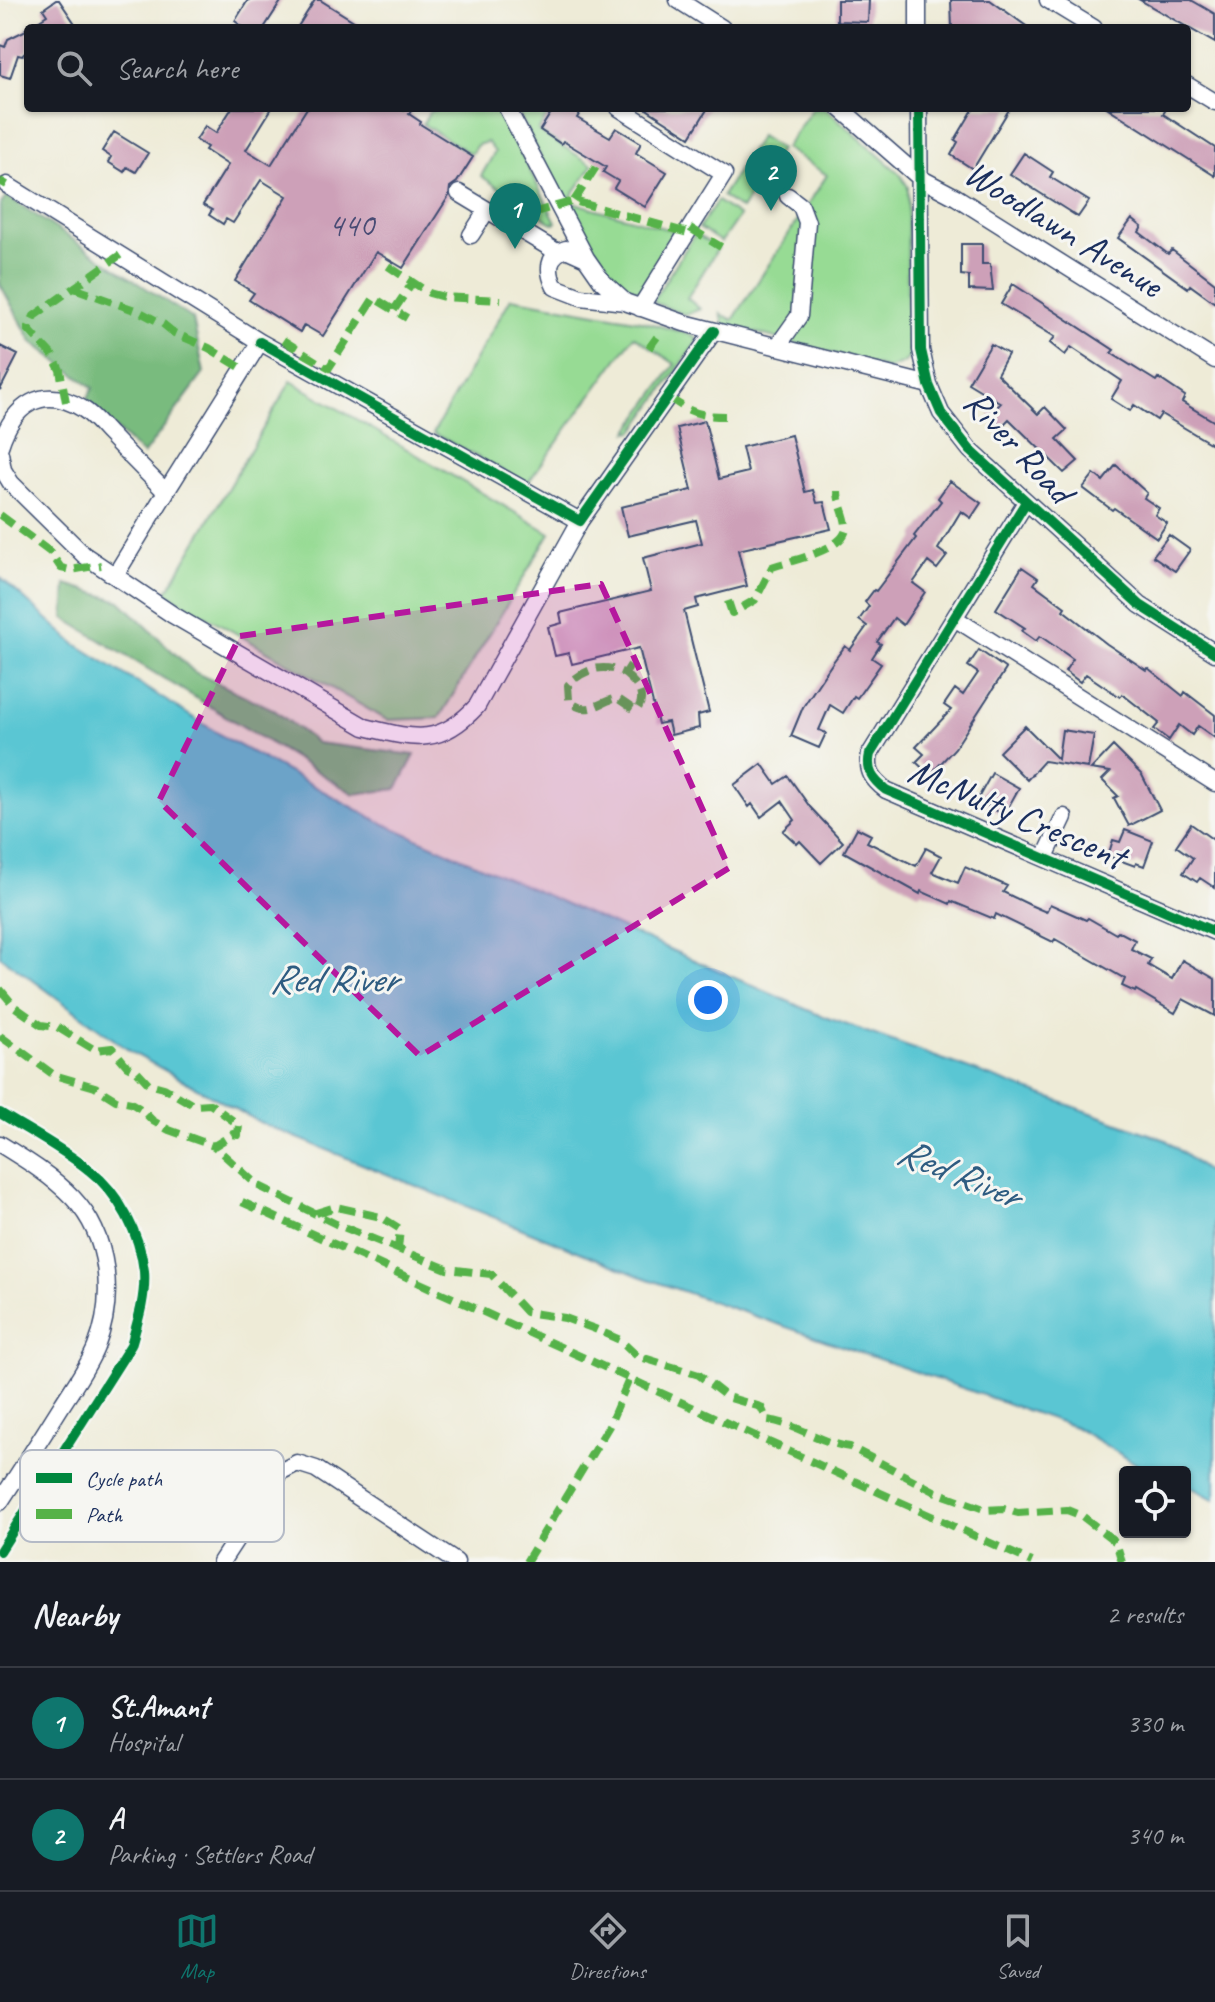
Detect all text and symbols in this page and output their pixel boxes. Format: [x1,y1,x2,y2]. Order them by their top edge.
search box [24,24,1191,112]
icon: search [52,46,96,90]
text: Search here [116,49,238,87]
pin: 2 [745,145,797,211]
street label: Woodlawn Avenue [956,149,1174,309]
pin: 1 [489,183,541,249]
house number: 440 [328,203,377,246]
street label: River Road [954,379,1087,517]
street label: McNulty Crescent [902,747,1137,882]
water label: Red River [269,954,403,1004]
your location [688,980,728,1020]
water label: Red River [890,1126,1033,1222]
legend [20,1450,284,1542]
text: Cycle path [86,1465,163,1493]
map controls [1119,1466,1191,1538]
button: locate [1119,1466,1191,1538]
text: Path [86,1501,123,1529]
text: Nearby [32,1593,118,1636]
text: 2 results [1107,1598,1183,1631]
text: St.Amant [108,1688,209,1726]
text: 1 [52,1707,64,1740]
text: 330 m [1127,1707,1183,1740]
text: Hospital [108,1726,179,1759]
text: A [108,1800,123,1838]
text: 2 [52,1819,64,1852]
text: 340 m [1127,1819,1183,1852]
text: Parking · Settlers Road [108,1838,312,1871]
tab: Map [175,1909,219,1985]
tab: Directions [569,1909,646,1985]
tab: Saved [996,1909,1040,1985]

